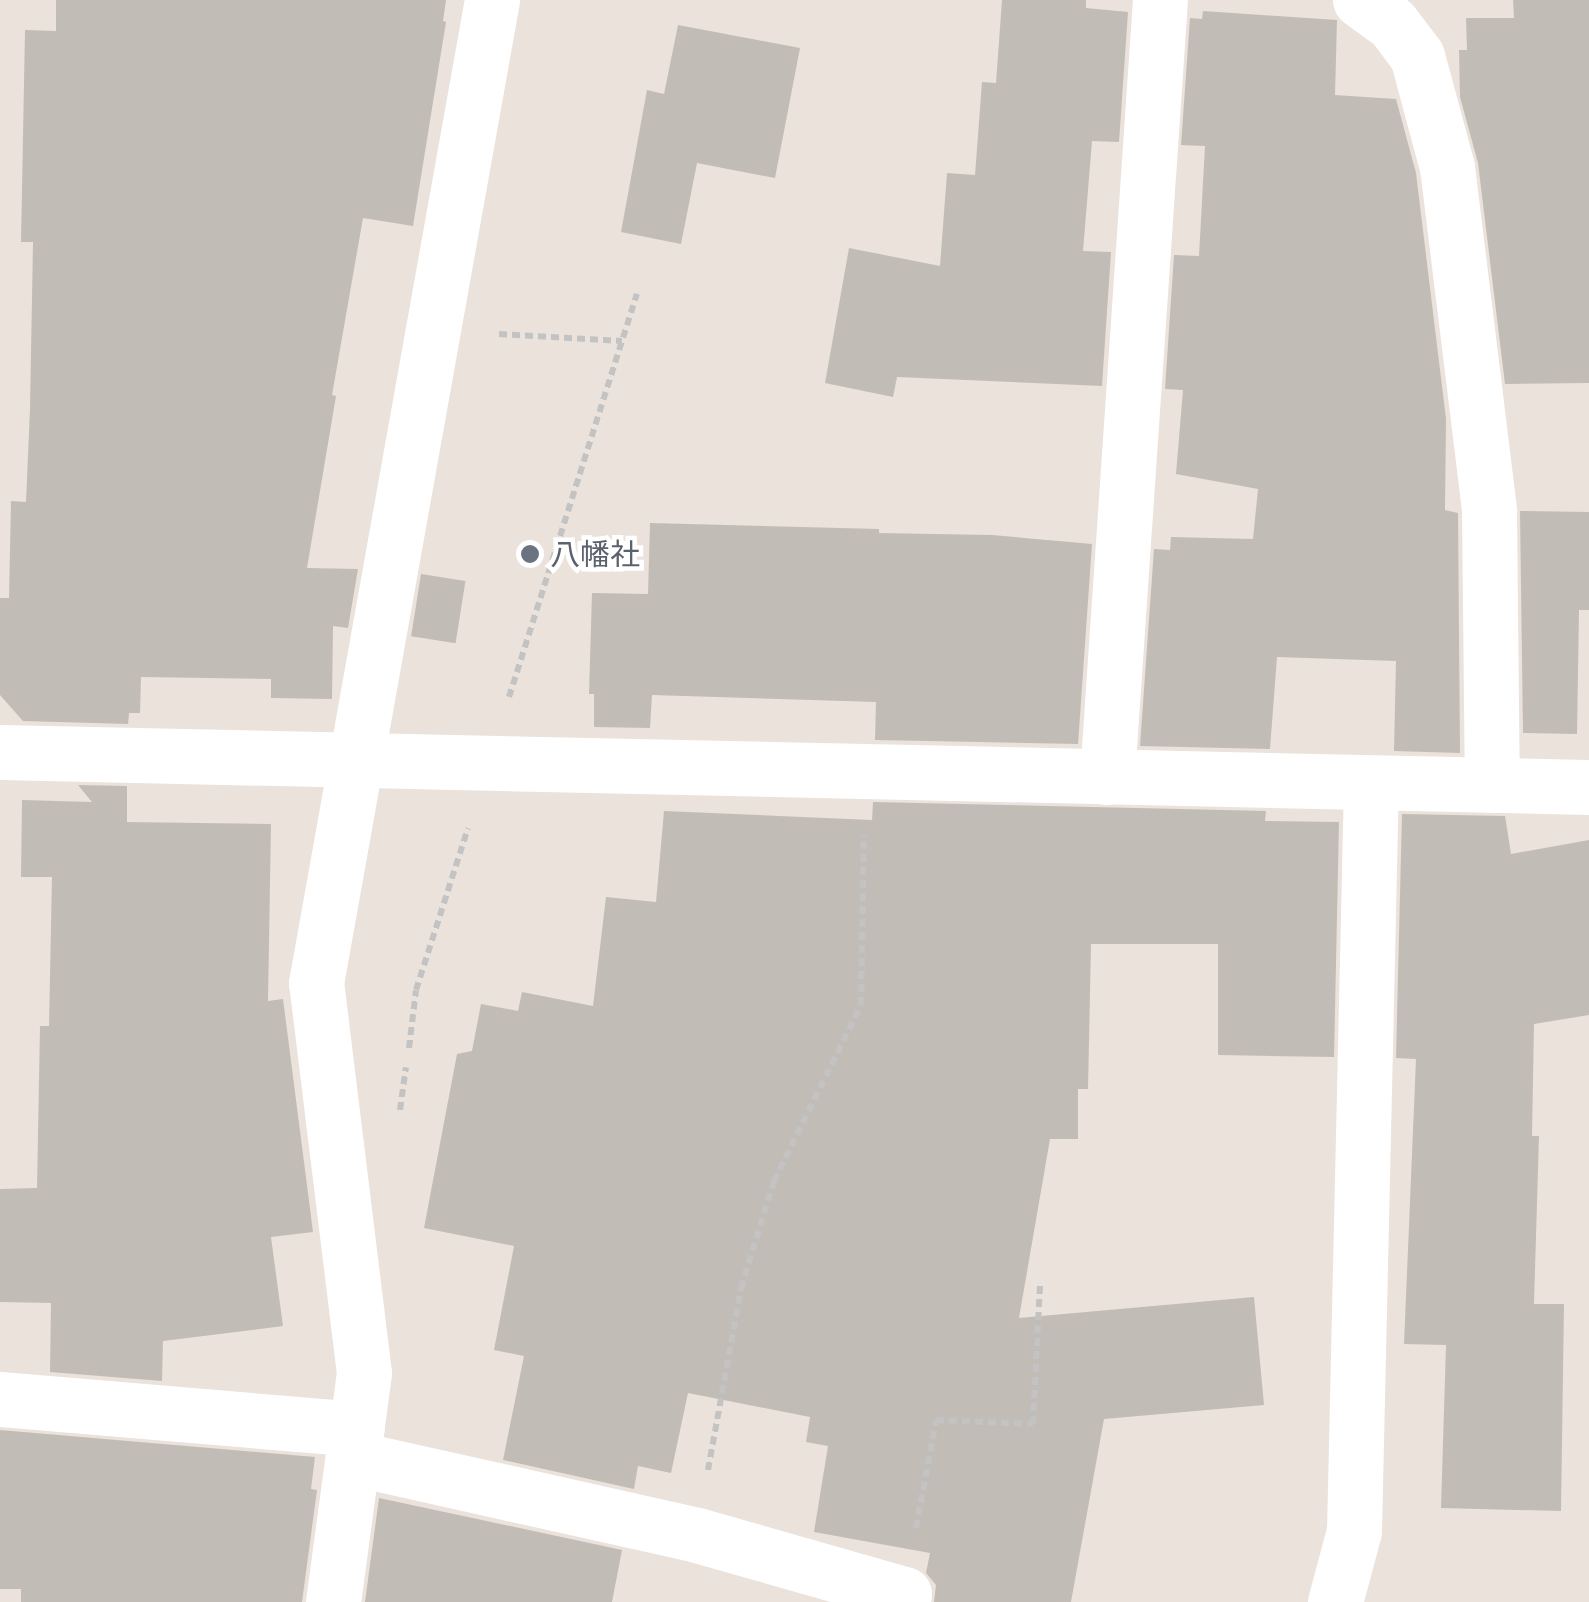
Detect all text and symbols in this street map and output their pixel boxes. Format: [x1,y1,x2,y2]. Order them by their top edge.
place label: 八幡社 [550,536,640,572]
marker: 八幡社 [519,543,541,565]

